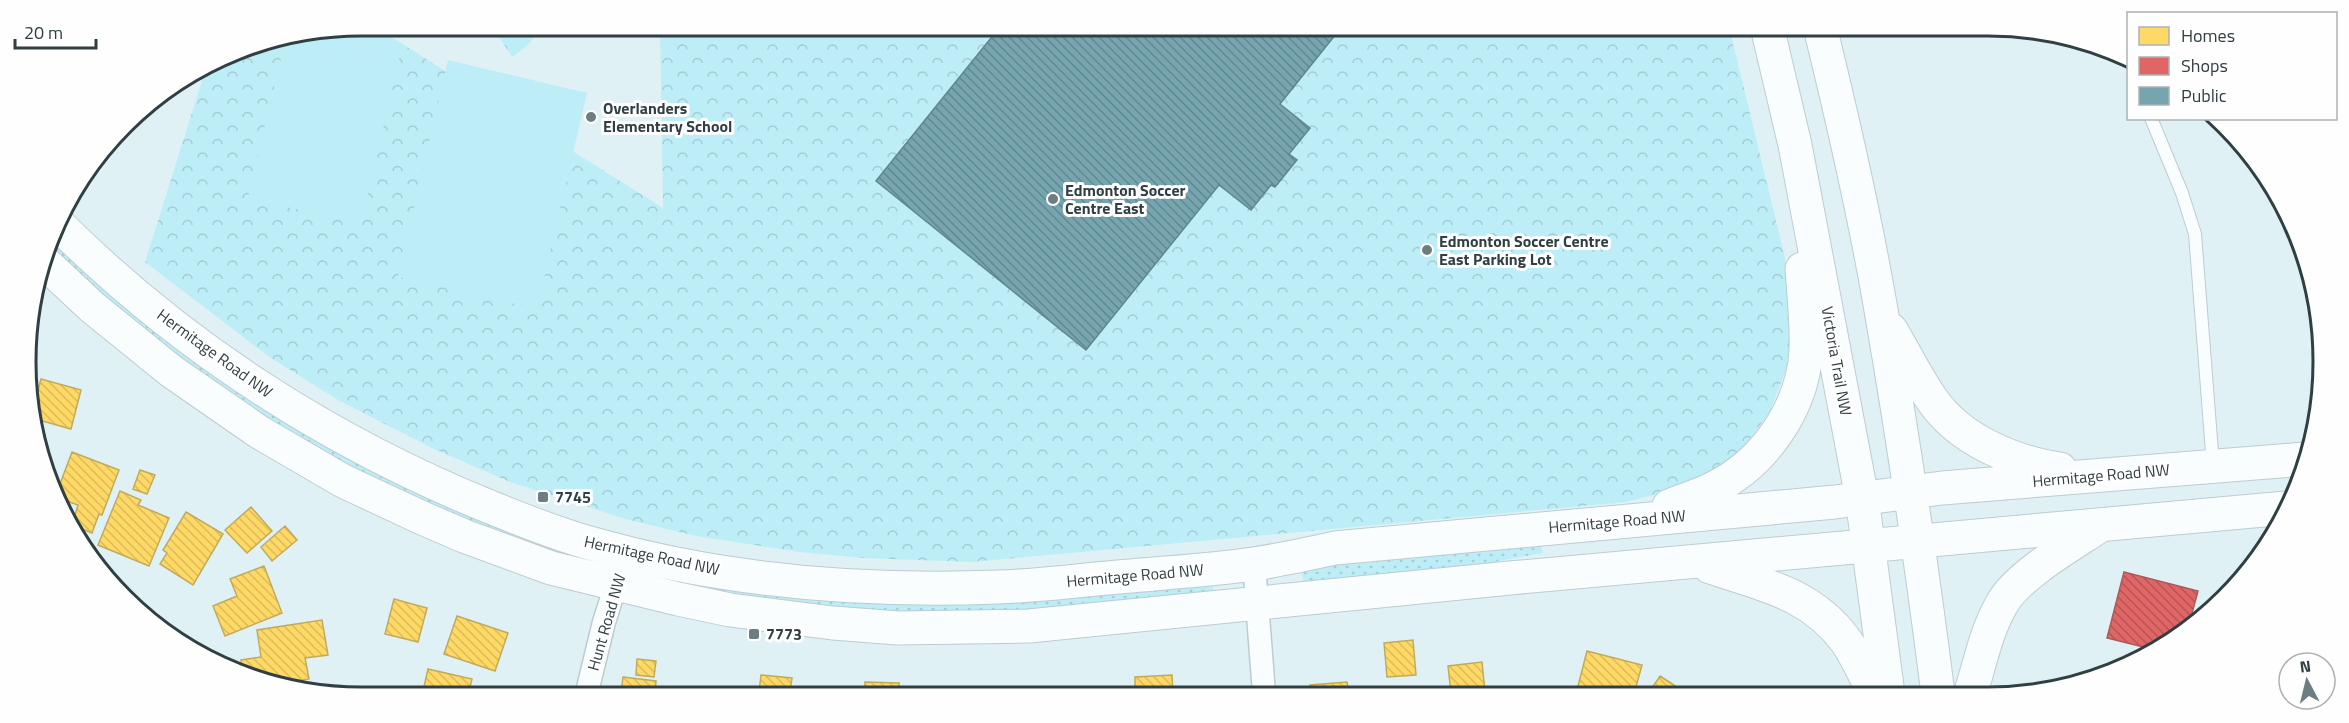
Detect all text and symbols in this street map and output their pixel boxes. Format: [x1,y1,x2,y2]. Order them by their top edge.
scale bar [15,12,96,50]
legend [2127,12,2337,120]
text: 20 m [24,19,63,46]
text: Homes [2181,22,2235,49]
text: Shops [2181,52,2228,79]
text: Public [2181,82,2227,109]
place label: Overlanders Elementary School [603,96,732,138]
marker: Overlanders Elementary School [584,110,598,124]
place label: Edmonton Soccer Centre East [1065,178,1186,220]
marker: Edmonton Soccer Centre East [1046,192,1060,206]
place label: Edmonton Soccer Centre East Parking Lot [1439,229,1609,271]
marker: Edmonton Soccer Centre East Parking Lot [1420,243,1434,257]
street label: Hermitage Road NW [152,303,278,403]
street label: Victoria Trail NW [1816,304,1858,418]
street label: Hermitage Road NW [2031,457,2171,493]
place label: 7745 [555,485,591,509]
marker: 7745 [536,490,550,504]
street label: Hermitage Road NW [1547,503,1687,539]
street label: Hermitage Road NW [582,529,722,581]
street label: Hermitage Road NW [1065,557,1205,593]
street label: Hunt Road NW [581,571,631,673]
place label: 7773 [766,622,802,646]
marker: 7773 [747,627,761,641]
north arrow [2277,651,2337,711]
text: N [2298,654,2312,679]

